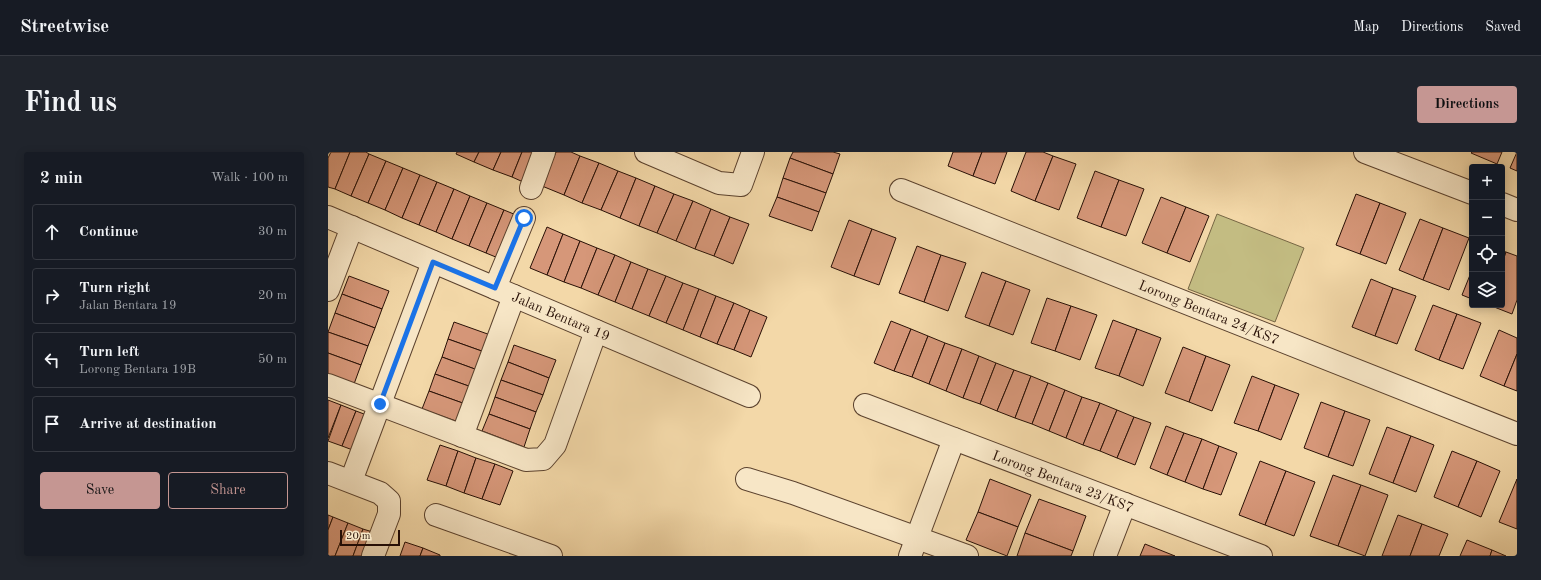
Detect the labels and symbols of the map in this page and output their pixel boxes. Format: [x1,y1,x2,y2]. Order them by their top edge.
route start [515,209,533,227]
street label: Lorong Bentara 24/KS7 [1136,278,1281,348]
street label: Jalan Bentara 19 [510,290,612,344]
route end [371,395,389,413]
street label: Lorong Bentara 23/KS7 [990,449,1135,515]
scale bar [340,528,400,547]

